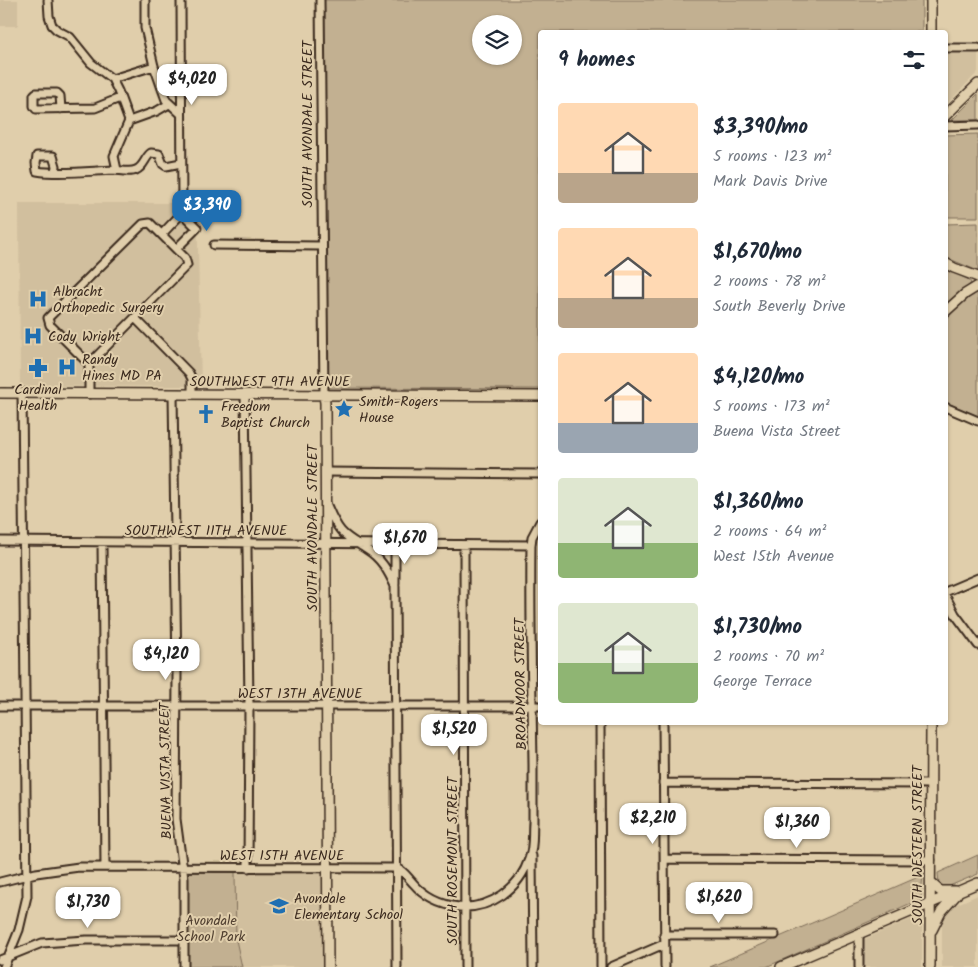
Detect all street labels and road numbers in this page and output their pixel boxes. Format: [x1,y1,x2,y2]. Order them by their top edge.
street label: SOUTH AVONDALE STREET [297,39,319,207]
street label: SOUTHWEST 9TH AVENUE [190,371,351,393]
street label: SOUTH AVONDALE STREET [302,443,324,611]
street label: SOUTHWEST 11TH AVENUE [125,520,288,542]
street label: BROADMOOR STREET [509,616,533,750]
street label: WEST 13TH AVENUE [238,683,363,705]
street label: BUENA VISTA STREET [154,701,178,840]
street label: SOUTH WESTERN STREET [907,764,929,925]
street label: SOUTH ROSEMONT STREET [442,775,464,945]
street label: WEST 15TH AVENUE [220,845,345,867]

